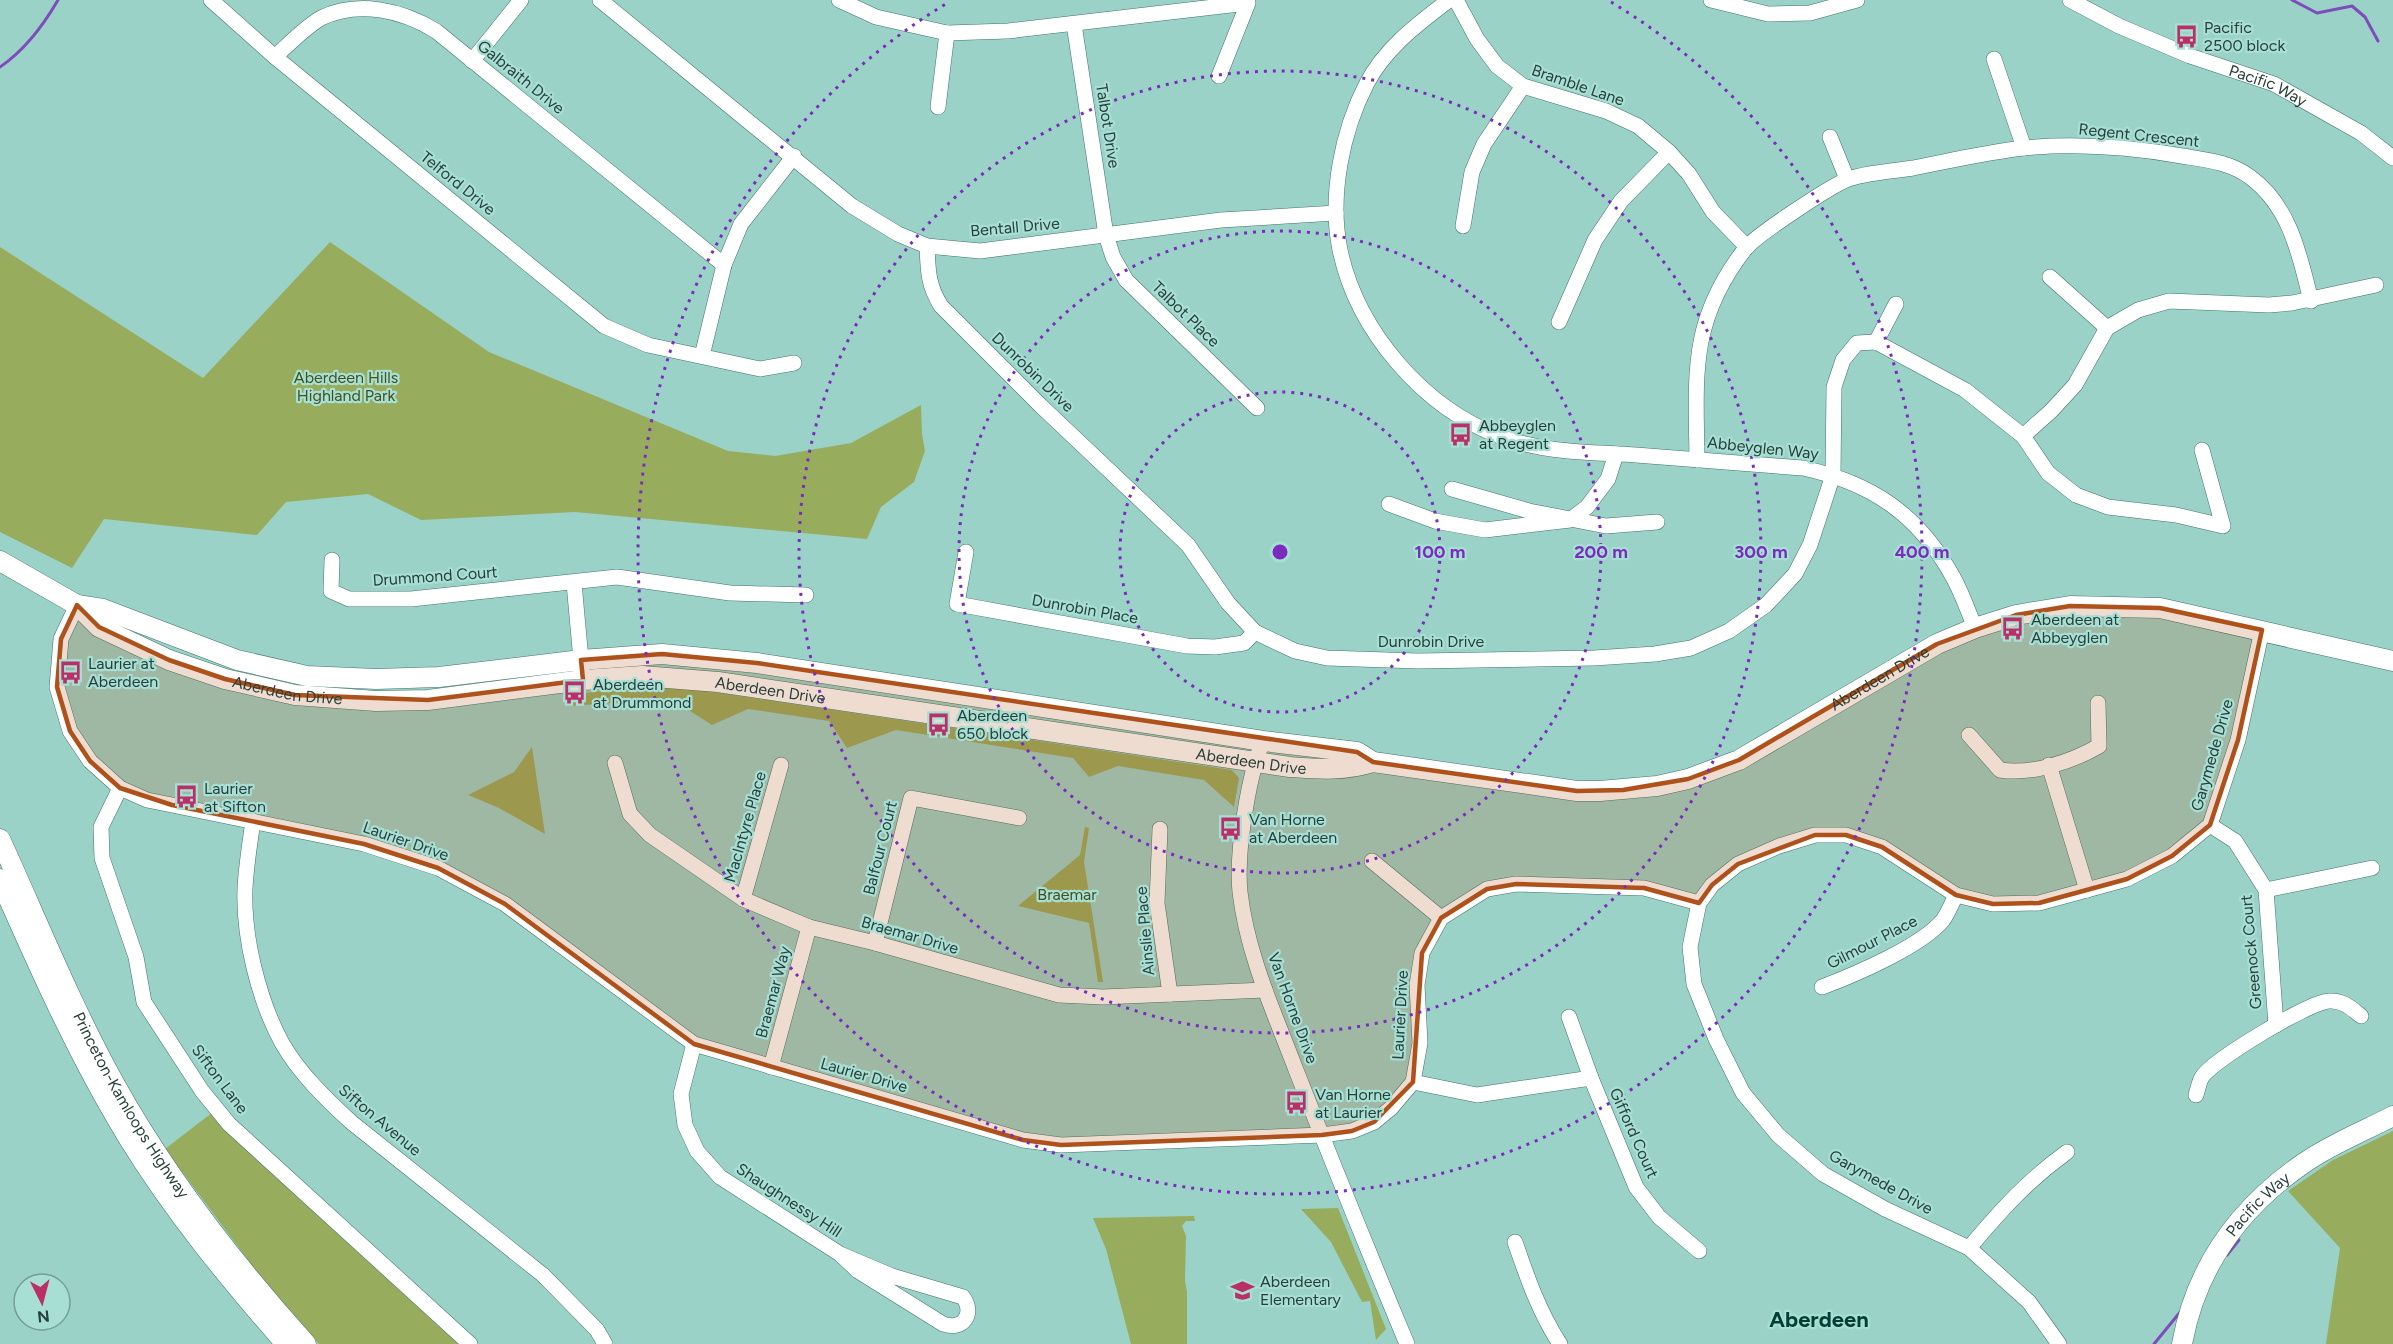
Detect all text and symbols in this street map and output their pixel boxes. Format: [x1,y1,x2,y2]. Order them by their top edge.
place label: Pacific 2500 block [2204,18,2285,55]
bus stop icon: Pacific 2500 block [2173,23,2199,49]
street label: Galbraith Drive [474,36,569,118]
street label: Bramble Lane [1529,60,1627,110]
street label: Pacific Way [2227,60,2311,110]
street label: Talbot Drive [1092,82,1124,170]
street label: Regent Crescent [2078,119,2200,151]
street label: Telford Drive [417,147,500,219]
street label: Bentall Drive [970,214,1061,240]
street label: Talbot Place [1148,277,1224,351]
street label: Dunrobin Drive [988,328,1078,416]
park label: Aberdeen Hills Highland Park [294,368,398,405]
place label: Abbeyglen at Regent [1479,416,1556,453]
bus stop icon: Abbeyglen at Regent [1448,421,1474,447]
street label: Abbeyglen Way [1706,433,1820,463]
text: 100 m [1415,541,1465,563]
text: 200 m [1574,541,1628,563]
text: 300 m [1734,541,1788,563]
text: 400 m [1895,541,1949,563]
centre of rings [1270,542,1290,562]
street label: Drummond Court [372,562,498,590]
street label: Dunrobin Place [1030,590,1140,628]
place label: Aberdeen at Abbeyglen [2031,610,2119,647]
bus stop icon: Aberdeen at Abbeyglen [2000,615,2026,641]
street label: Dunrobin Drive [1378,632,1485,651]
street label: Aberdeen Drive [1827,641,1932,714]
place label: Laurier at Aberdeen [88,654,158,691]
bus stop icon: Laurier at Aberdeen [57,659,83,685]
street label: Aberdeen Drive [231,672,343,708]
street label: Aberdeen Drive [714,672,827,707]
place label: Aberdeen at Drummond [593,675,691,712]
bus stop icon: Aberdeen at Drummond [562,680,588,706]
street label: Garymede Drive [2187,697,2237,813]
place label: Aberdeen 650 block [957,706,1028,743]
bus stop icon: Aberdeen 650 block [926,711,952,737]
street label: Aberdeen Drive [1195,744,1307,778]
street label: MacIntyre Place [720,769,770,885]
place label: Laurier at Sifton [204,779,266,816]
bus stop icon: Laurier at Sifton [173,784,199,810]
street label: Balfour Court [859,799,901,897]
place label: Van Horne at Aberdeen [1249,810,1337,847]
bus stop icon: Van Horne at Aberdeen [1218,815,1244,841]
street label: Laurier Drive [361,817,452,865]
park label: Braemar [1037,885,1097,904]
street label: Ainslie Place [1132,885,1158,976]
street label: Greenock Court [2237,894,2265,1010]
street label: Gilmour Place [1824,911,1921,973]
street label: Braemar Drive [859,912,961,958]
street label: Braemar Way [752,943,795,1040]
street label: Van Horne Drive [1264,950,1322,1066]
street label: Laurier Drive [1388,969,1412,1060]
street label: Princeton-Kamloops Highway [70,1009,194,1202]
street label: Sifton Lane [188,1041,252,1118]
street label: Laurier Drive [818,1054,910,1097]
street label: Sifton Avenue [335,1080,425,1160]
place label: Van Horne at Laurier [1315,1085,1391,1122]
street label: Gifford Court [1606,1085,1662,1181]
bus stop icon: Van Horne at Laurier [1284,1090,1310,1116]
street label: Garymede Drive [1826,1146,1936,1218]
street label: Shaughnessy Hill [733,1159,845,1241]
street label: Pacific Way [2222,1167,2294,1240]
north arrow [12,1272,72,1332]
place label: Aberdeen Elementary [1260,1272,1342,1309]
school or university icon: Aberdeen Elementary [1229,1277,1255,1303]
text: N [36,1306,51,1327]
district label: Aberdeen [1769,1306,1869,1333]

